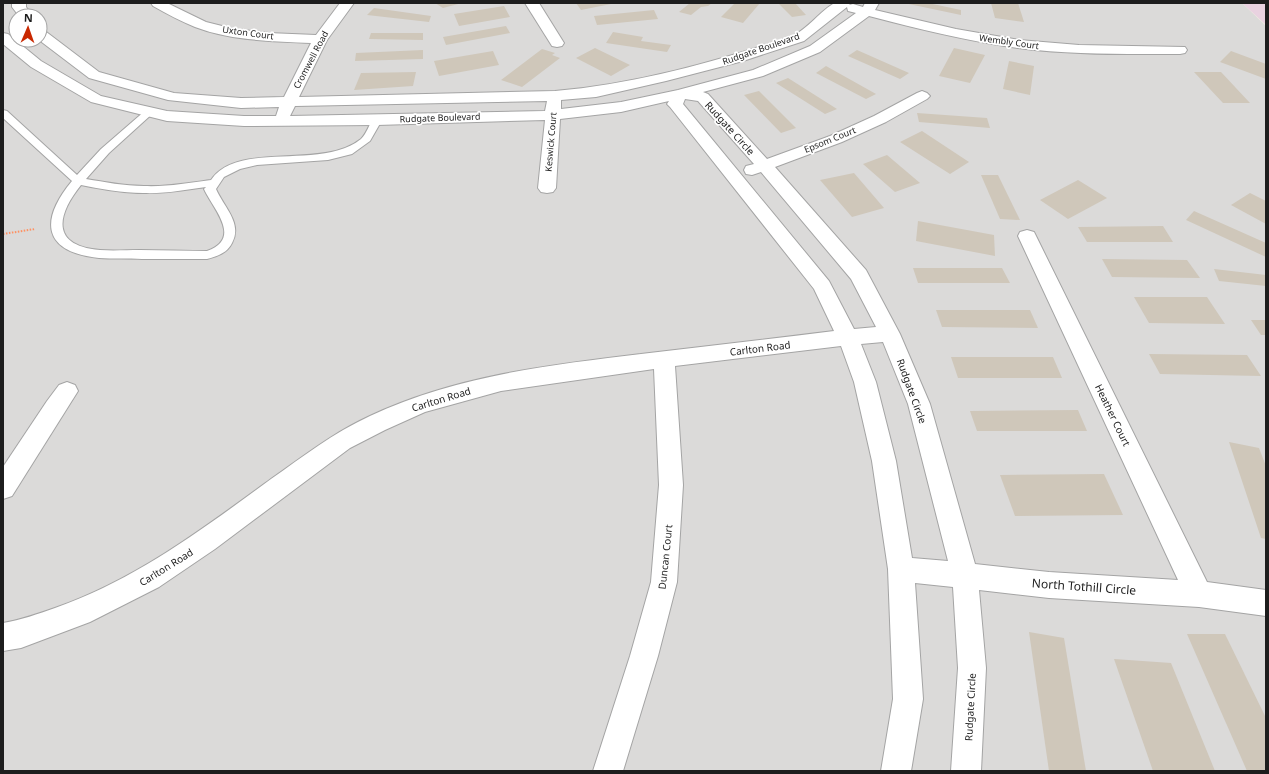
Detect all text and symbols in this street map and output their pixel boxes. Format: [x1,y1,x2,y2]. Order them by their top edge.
north arrow [8,8,48,48]
text: N [24,10,33,25]
street label: Uxton Court [222,22,275,43]
street label: Cromwell Road [290,29,331,91]
street label: Rudgate Boulevard [721,29,801,68]
street label: Wembly Court [978,31,1040,52]
street label: Rudgate Circle [702,98,758,158]
street label: Rudgate Boulevard [399,110,481,125]
street label: Keswick Court [541,111,560,172]
street label: Epsom Court [802,123,858,156]
street label: Carlton Road [729,337,791,359]
street label: Rudgate Circle [894,357,930,426]
street label: Heather Court [1092,382,1134,449]
street label: Carlton Road [410,383,472,415]
street label: Duncan Court [655,523,675,590]
street label: Carlton Road [136,545,196,589]
street label: North Tothill Circle [1031,574,1137,599]
street label: Rudgate Circle [961,672,979,741]

